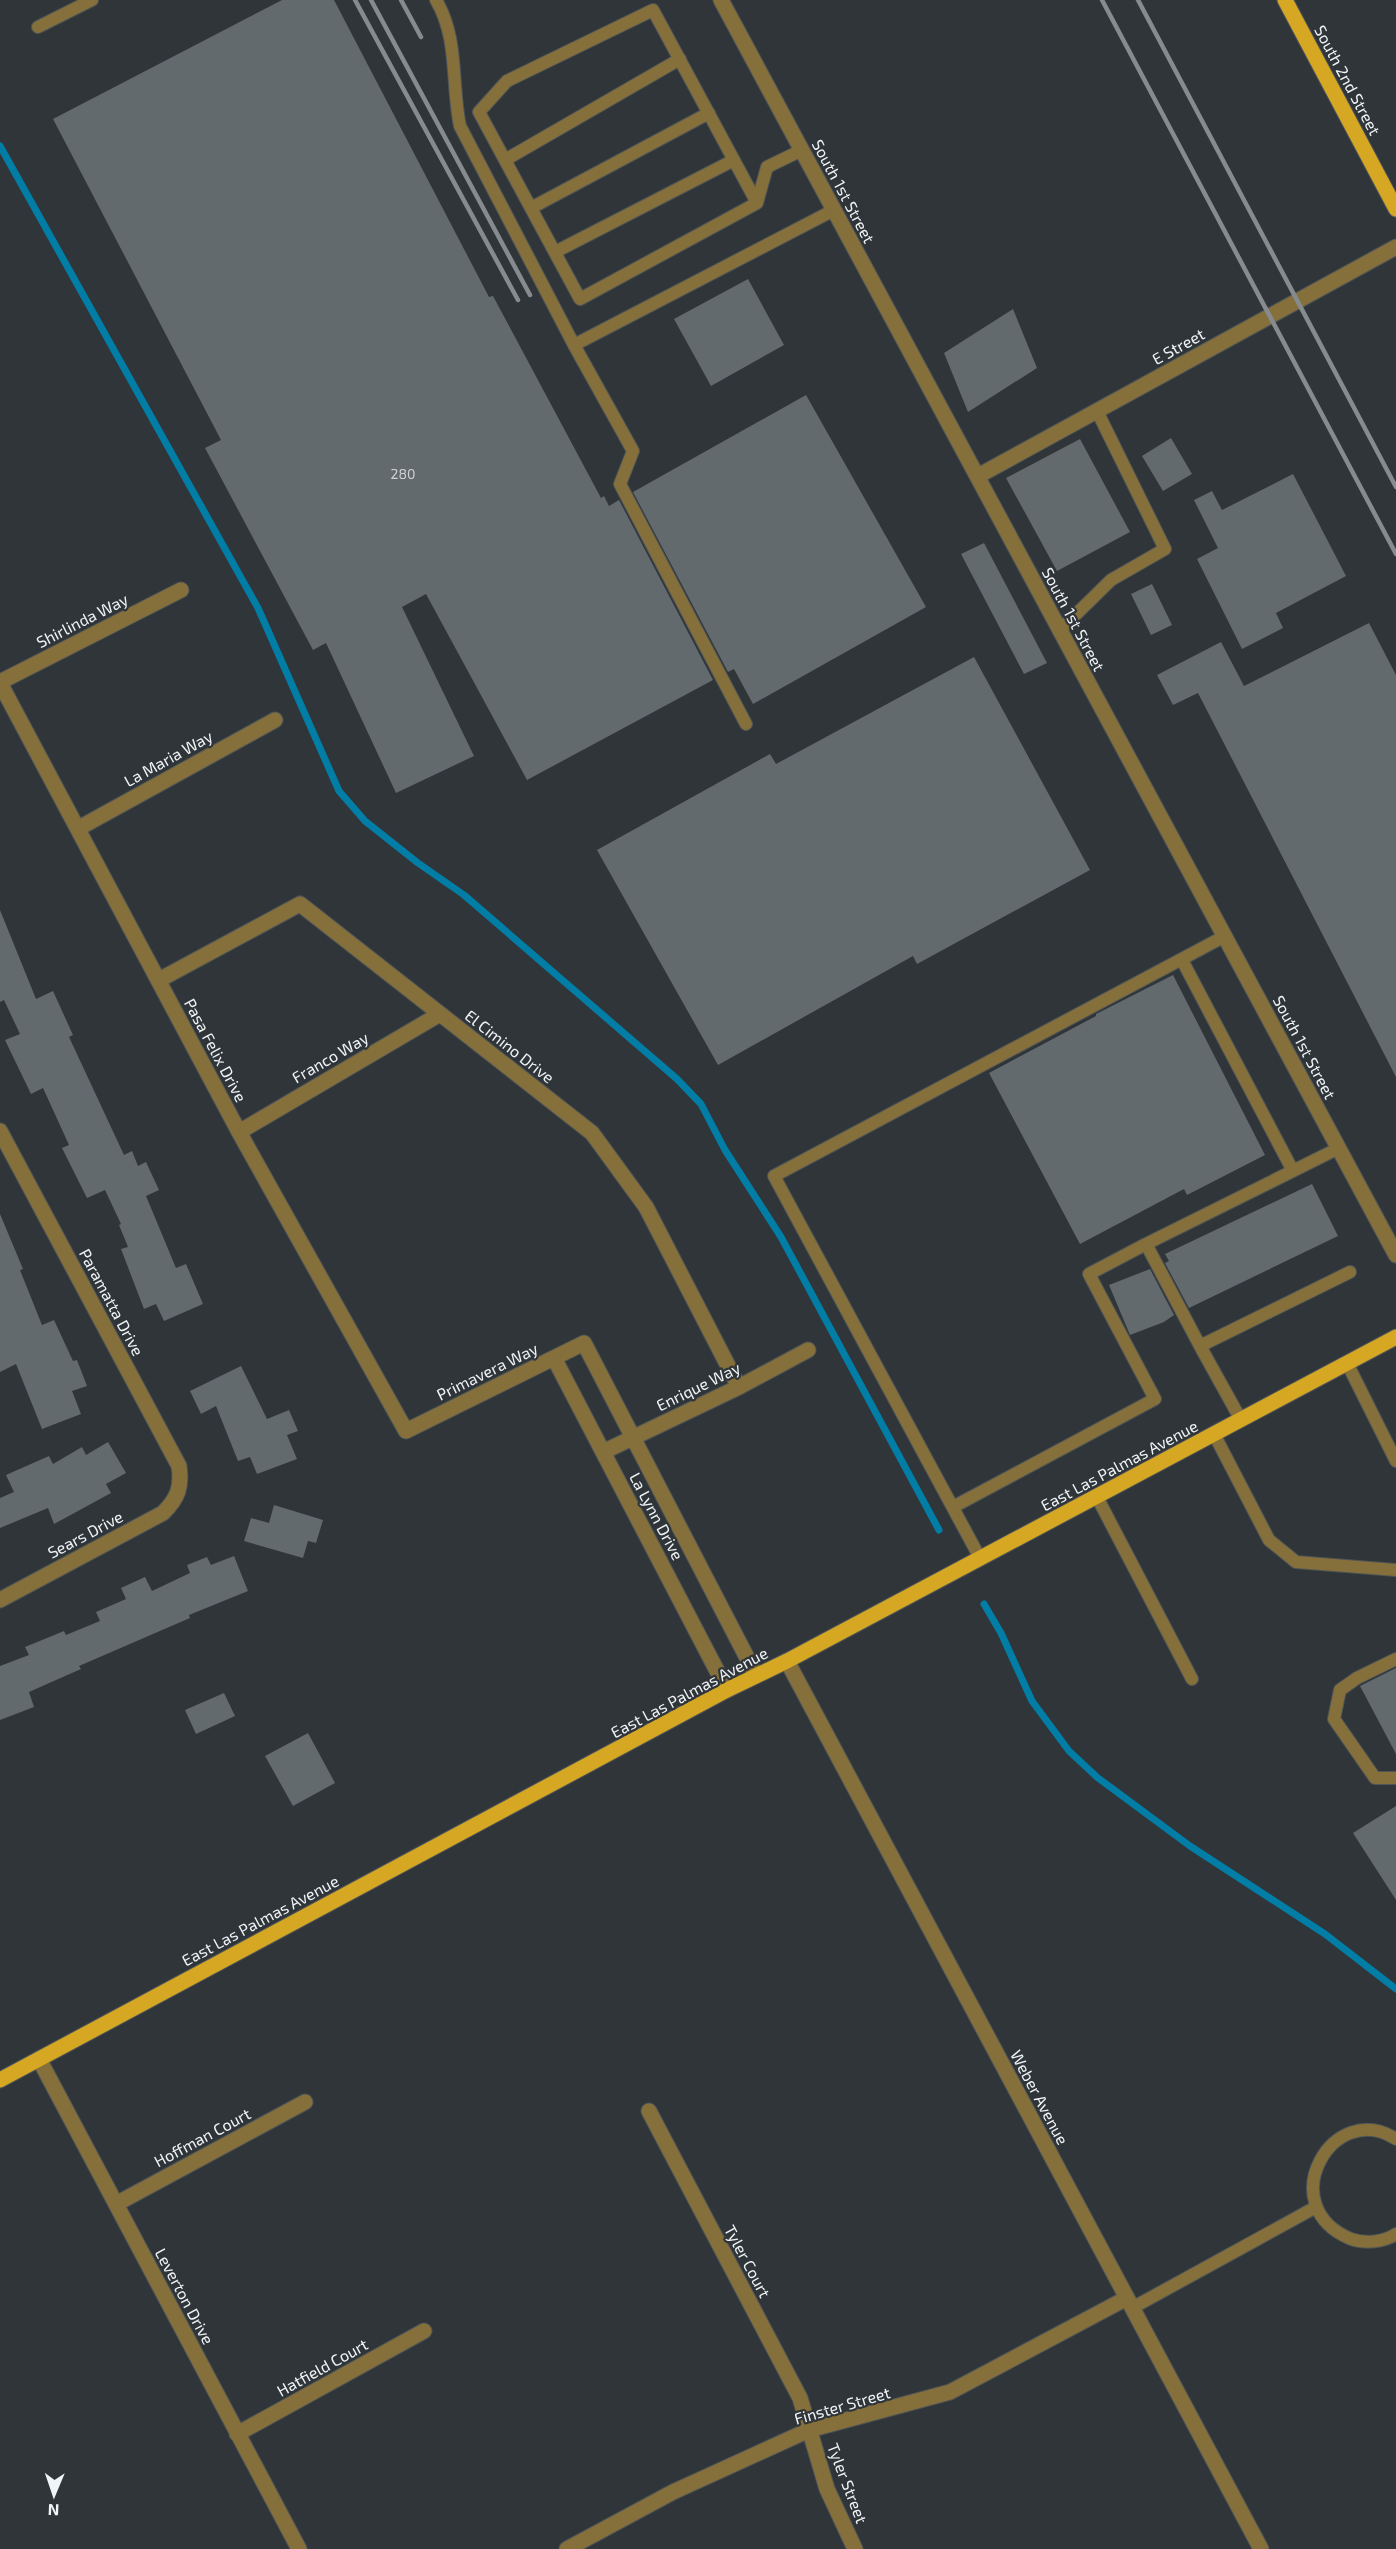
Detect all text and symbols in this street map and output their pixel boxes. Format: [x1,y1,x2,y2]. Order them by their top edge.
street label: South 2nd Street [1311,22,1385,138]
street label: South 1st Street [809,136,879,246]
street label: E Street [1148,324,1208,368]
house number: 280 [391,465,415,482]
street label: South 1st Street [1039,564,1109,674]
street label: Shirlinda Way [33,589,131,651]
street label: La Maria Way [120,726,216,790]
street label: South 1st Street [1270,992,1340,1102]
street label: Pasa Felix Drive [181,995,251,1105]
street label: El Cimino Drive [462,1005,558,1087]
street label: Franco Way [288,1027,372,1087]
street label: Paramatta Drive [76,1245,148,1359]
street label: Primavera Way [433,1338,541,1404]
street label: Enrique Way [653,1357,744,1414]
street label: East Las Palmas Avenue [1037,1416,1201,1514]
street label: La Lynn Drive [626,1469,688,1563]
street label: Sears Drive [44,1506,126,1562]
street label: East Las Palmas Avenue [607,1643,771,1741]
street label: East Las Palmas Avenue [178,1871,342,1969]
street label: Weber Avenue [1007,2047,1073,2147]
street label: Hoffman Court [150,2104,254,2170]
street label: Tyler Court [721,2221,775,2301]
street label: Leverton Drive [152,2245,218,2347]
street label: Hatfield Court [273,2334,371,2400]
street label: Finster Street [792,2382,892,2428]
street label: Tyler Street [824,2440,872,2526]
north arrow [24,2465,84,2525]
text: N [47,2501,60,2520]

